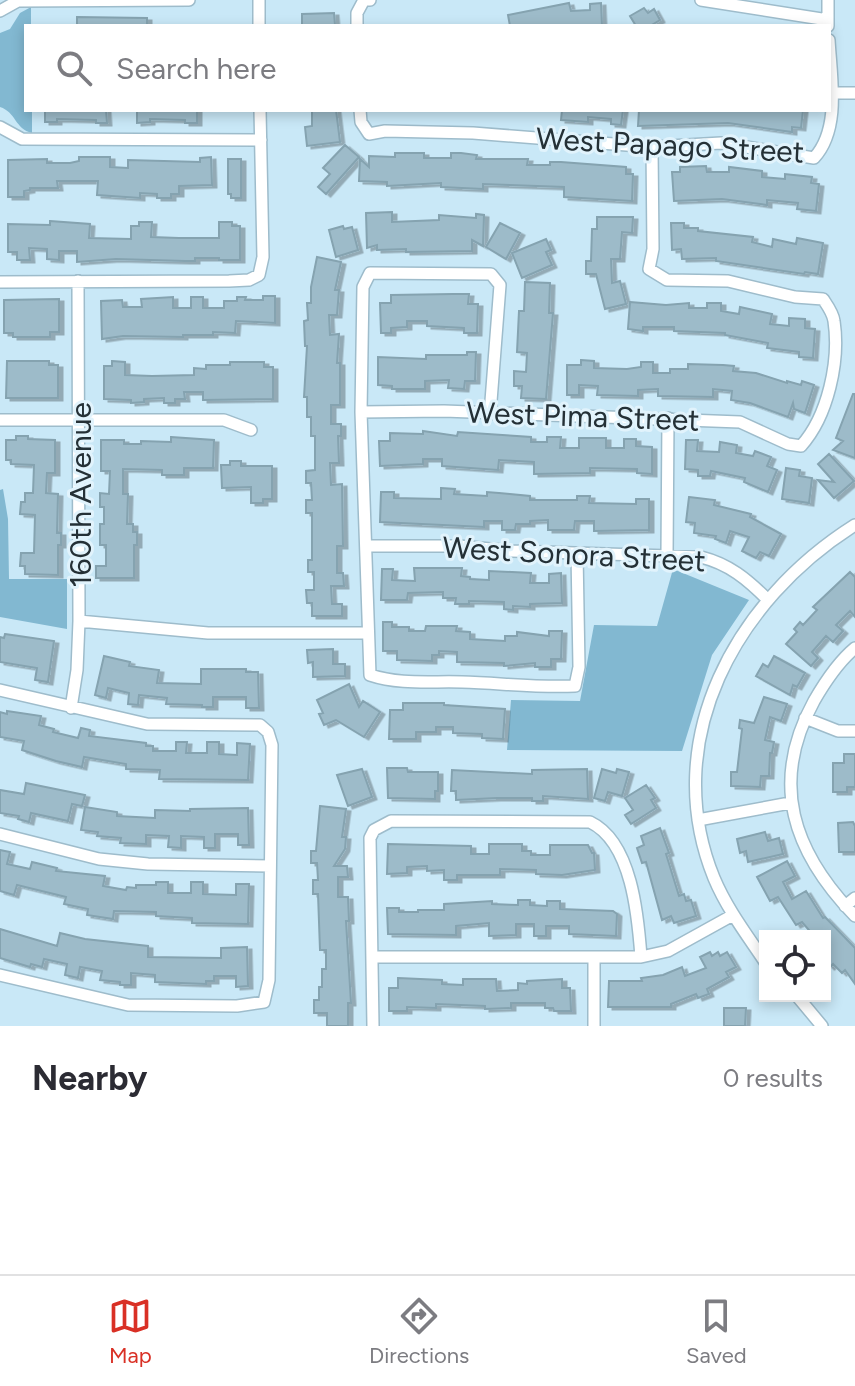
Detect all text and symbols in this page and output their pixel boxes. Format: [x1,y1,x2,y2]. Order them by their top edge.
search box [24,24,831,112]
icon: search [52,46,96,90]
text: Search here [116,50,276,87]
street label: West Papago Street [535,119,805,171]
street label: West Pima Street [466,393,700,439]
street label: 160th Avenue [62,402,99,588]
street label: West Sonora Street [441,529,707,579]
map controls [759,930,831,1002]
button: locate [759,930,831,1002]
text: Nearby [32,1058,147,1099]
text: 0 results [723,1062,823,1094]
tab: Map [108,1294,152,1369]
tab: Directions [369,1294,469,1369]
tab: Saved [686,1294,747,1369]

